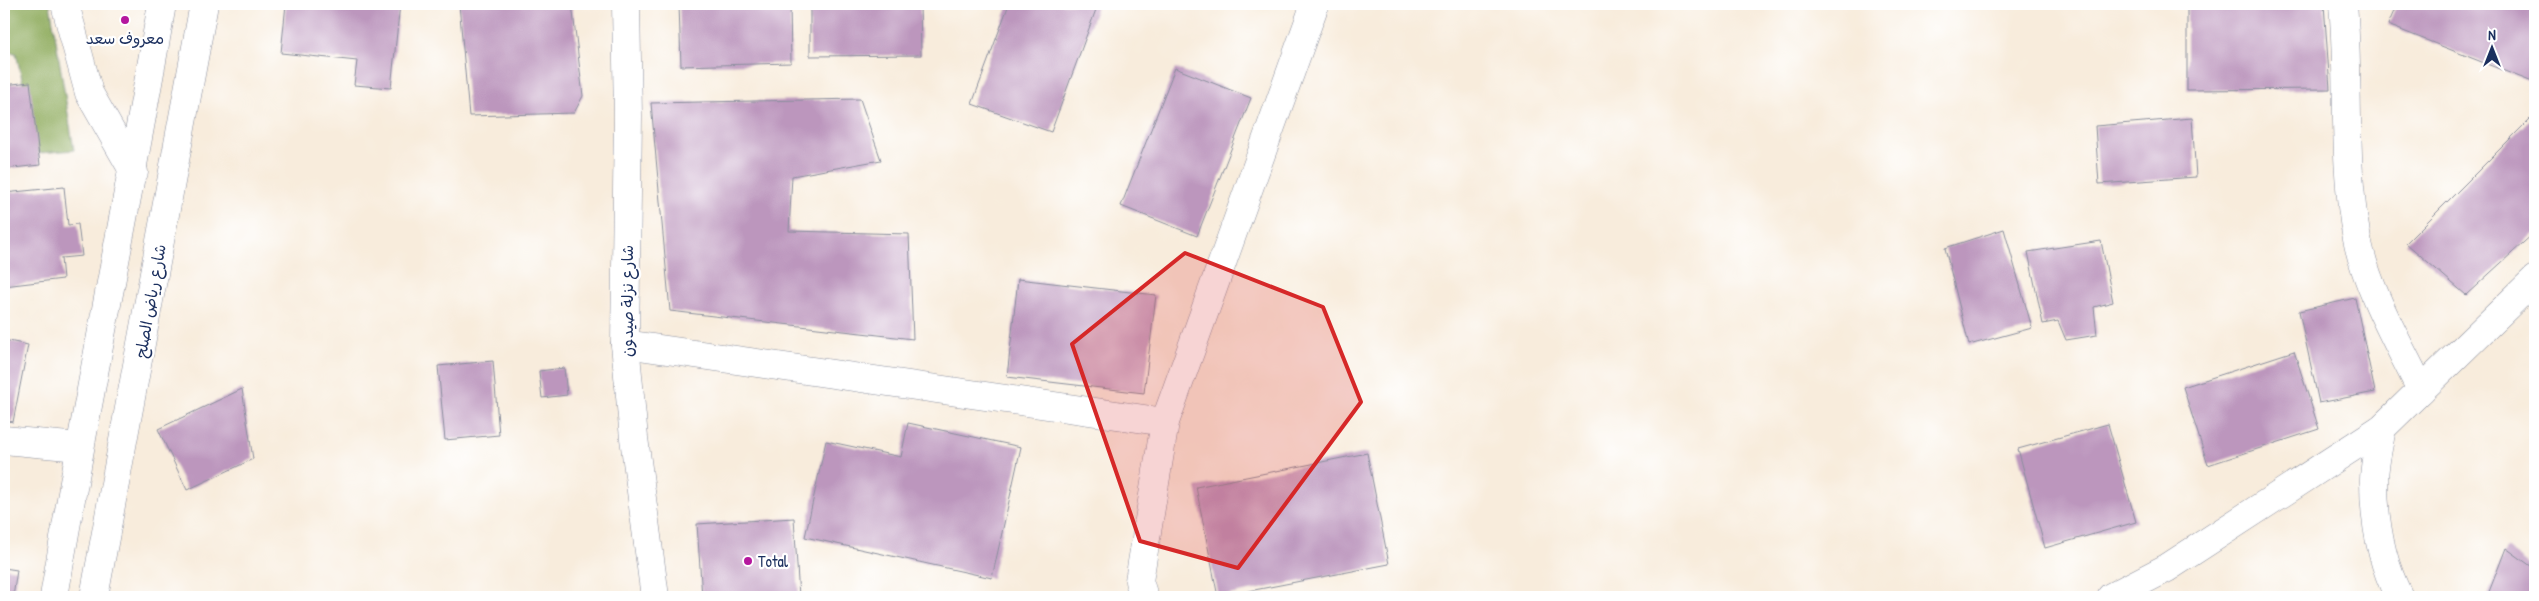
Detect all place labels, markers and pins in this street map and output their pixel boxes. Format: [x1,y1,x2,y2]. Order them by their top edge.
marker: معروف سعد [119,14,131,26]
place label: معروف سعد [86,27,164,49]
place label: Total [758,550,789,572]
marker: Total [742,555,754,567]

